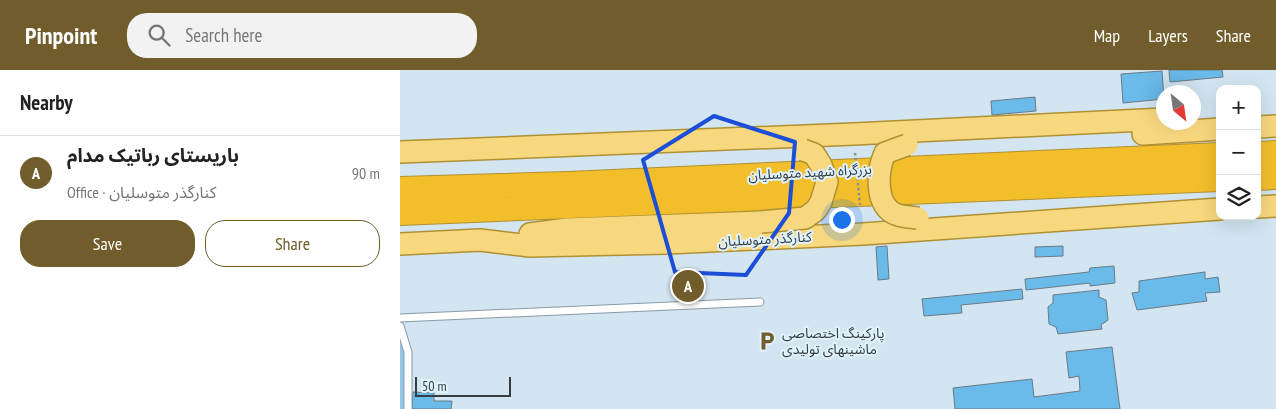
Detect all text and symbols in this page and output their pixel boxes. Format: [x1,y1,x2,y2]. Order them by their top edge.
search box [127,13,477,58]
text: Pinpoint [25,20,97,51]
icon: search [145,21,173,49]
text: Search here [185,23,262,47]
text: Map [1094,24,1120,47]
text: Layers [1148,24,1188,47]
text: Share [1216,24,1251,47]
north arrow [1156,85,1201,130]
map controls [1216,85,1261,220]
button: + [1216,85,1261,130]
text: Nearby [20,89,73,116]
button: − [1216,130,1261,175]
text: باریستای رباتیک مدام [67,143,239,167]
street label: بزرگراه شهید متوسلیان [748,160,873,184]
text: A [32,163,40,183]
text: 90 m [352,163,380,183]
button: layers [1216,175,1261,220]
text: Office · کنارگذر متوسلیان [67,182,216,202]
your location [829,207,855,233]
button: Save [20,220,195,267]
button: Share [205,220,380,267]
street label: کنارگذر متوسلیان [718,228,813,250]
pin: A [672,267,704,305]
place label: پارکینگ اختصاصی ماشینهای تولیدی [782,324,884,358]
parking icon: پارکینگ اختصاصی ماشینهای تولیدی [756,330,778,352]
scale bar [415,374,511,397]
text: 50 m [422,377,447,395]

